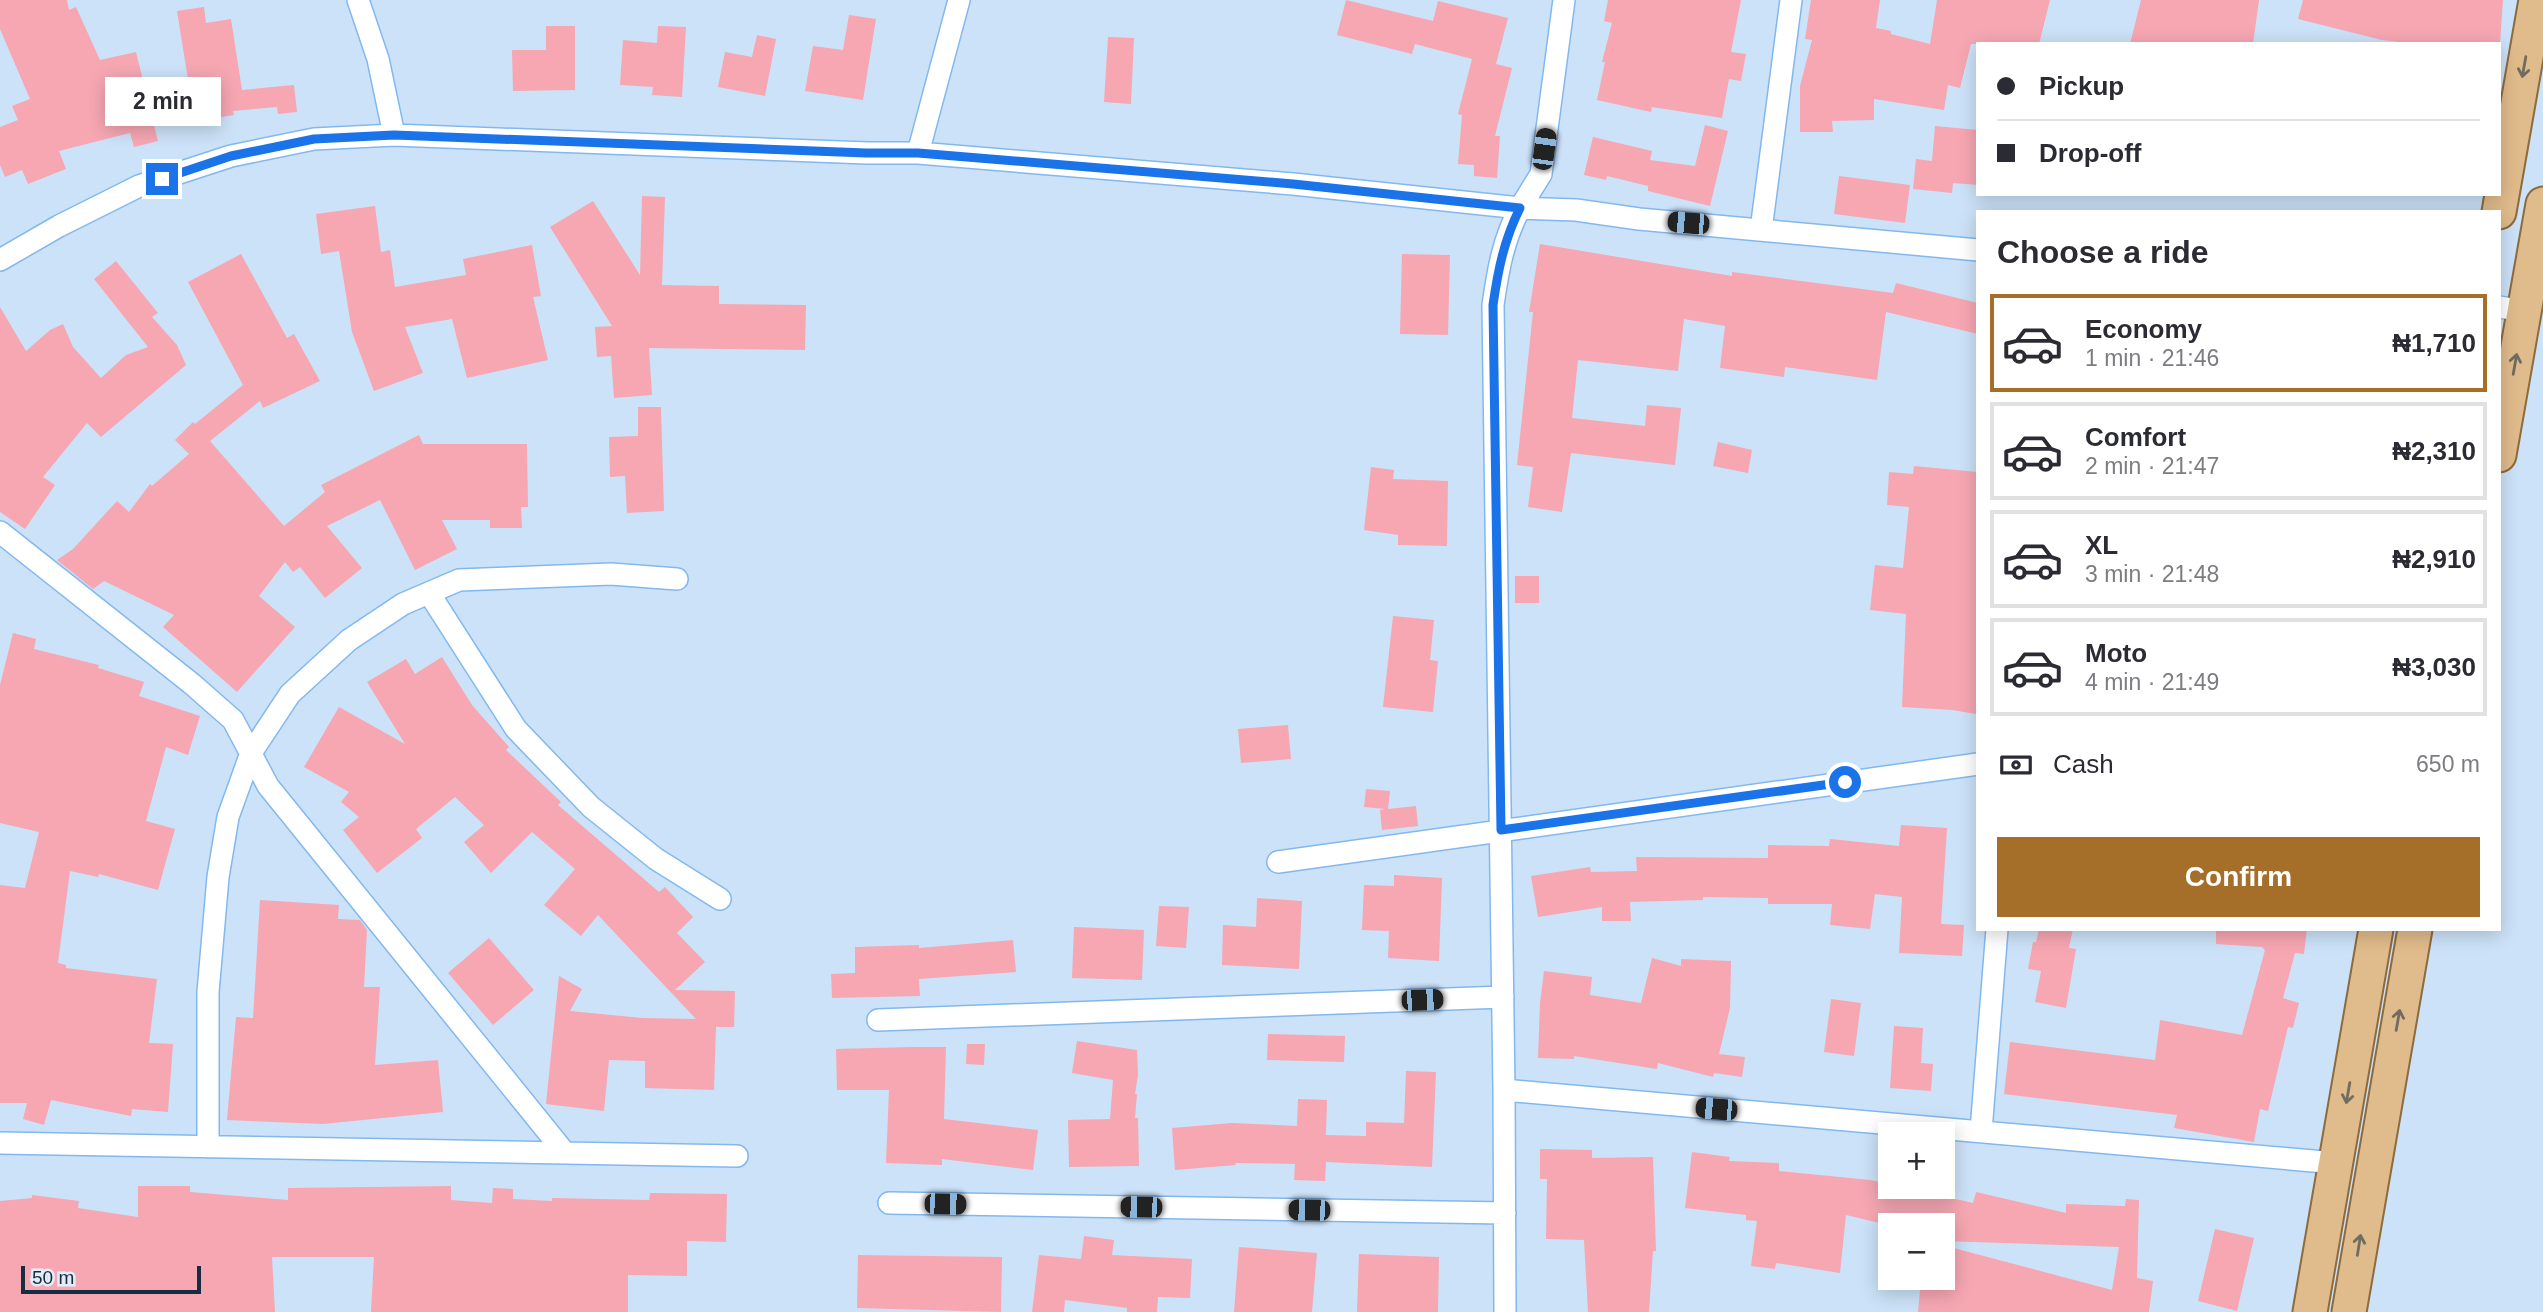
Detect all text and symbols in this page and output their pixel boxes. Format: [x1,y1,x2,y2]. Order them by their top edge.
one-way arrow [2517,55,2531,78]
text: Pickup [2039,71,2124,101]
callout: 2 min [104,78,220,127]
text: 2 min [133,88,193,114]
car [1531,127,1558,171]
text: Drop-off [2039,138,2142,168]
route end [146,163,178,195]
car [1667,211,1710,235]
text: Choose a ride [1997,234,2209,270]
icon: car [2001,312,2064,375]
text: Economy [2085,314,2202,344]
text: ₦1,710 [2392,328,2476,358]
text: 1 min · 21:46 [2085,345,2219,371]
one-way arrow [2509,353,2522,376]
icon: car [2001,420,2064,483]
text: Comfort [2085,422,2186,452]
text: ₦2,310 [2392,436,2476,466]
text: 2 min · 21:47 [2085,453,2219,479]
icon: car [2001,528,2064,591]
text: XL [2085,530,2118,560]
text: ₦2,910 [2392,544,2476,574]
text: 3 min · 21:48 [2085,561,2219,587]
icon: car [2001,636,2064,699]
text: Moto [2085,638,2147,668]
text: ₦3,030 [2392,652,2476,682]
text: 4 min · 21:49 [2085,669,2219,695]
icon: cash [1997,746,2035,784]
text: Cash [2053,749,2114,779]
text: 650 m [2416,751,2480,777]
route start [1829,766,1861,798]
button: Confirm [1997,837,2480,917]
car [1401,989,1444,1011]
one-way arrow [2392,1010,2406,1032]
one-way arrow [2341,1081,2354,1104]
car [1695,1097,1738,1121]
map controls [1878,1122,1955,1290]
button: + [1878,1122,1955,1199]
car [924,1193,967,1215]
car [1120,1196,1163,1218]
car [1288,1199,1331,1221]
button: − [1878,1213,1955,1290]
one-way arrow [2353,1234,2366,1256]
scale bar [21,1263,201,1295]
text: 50 m [32,1267,74,1288]

